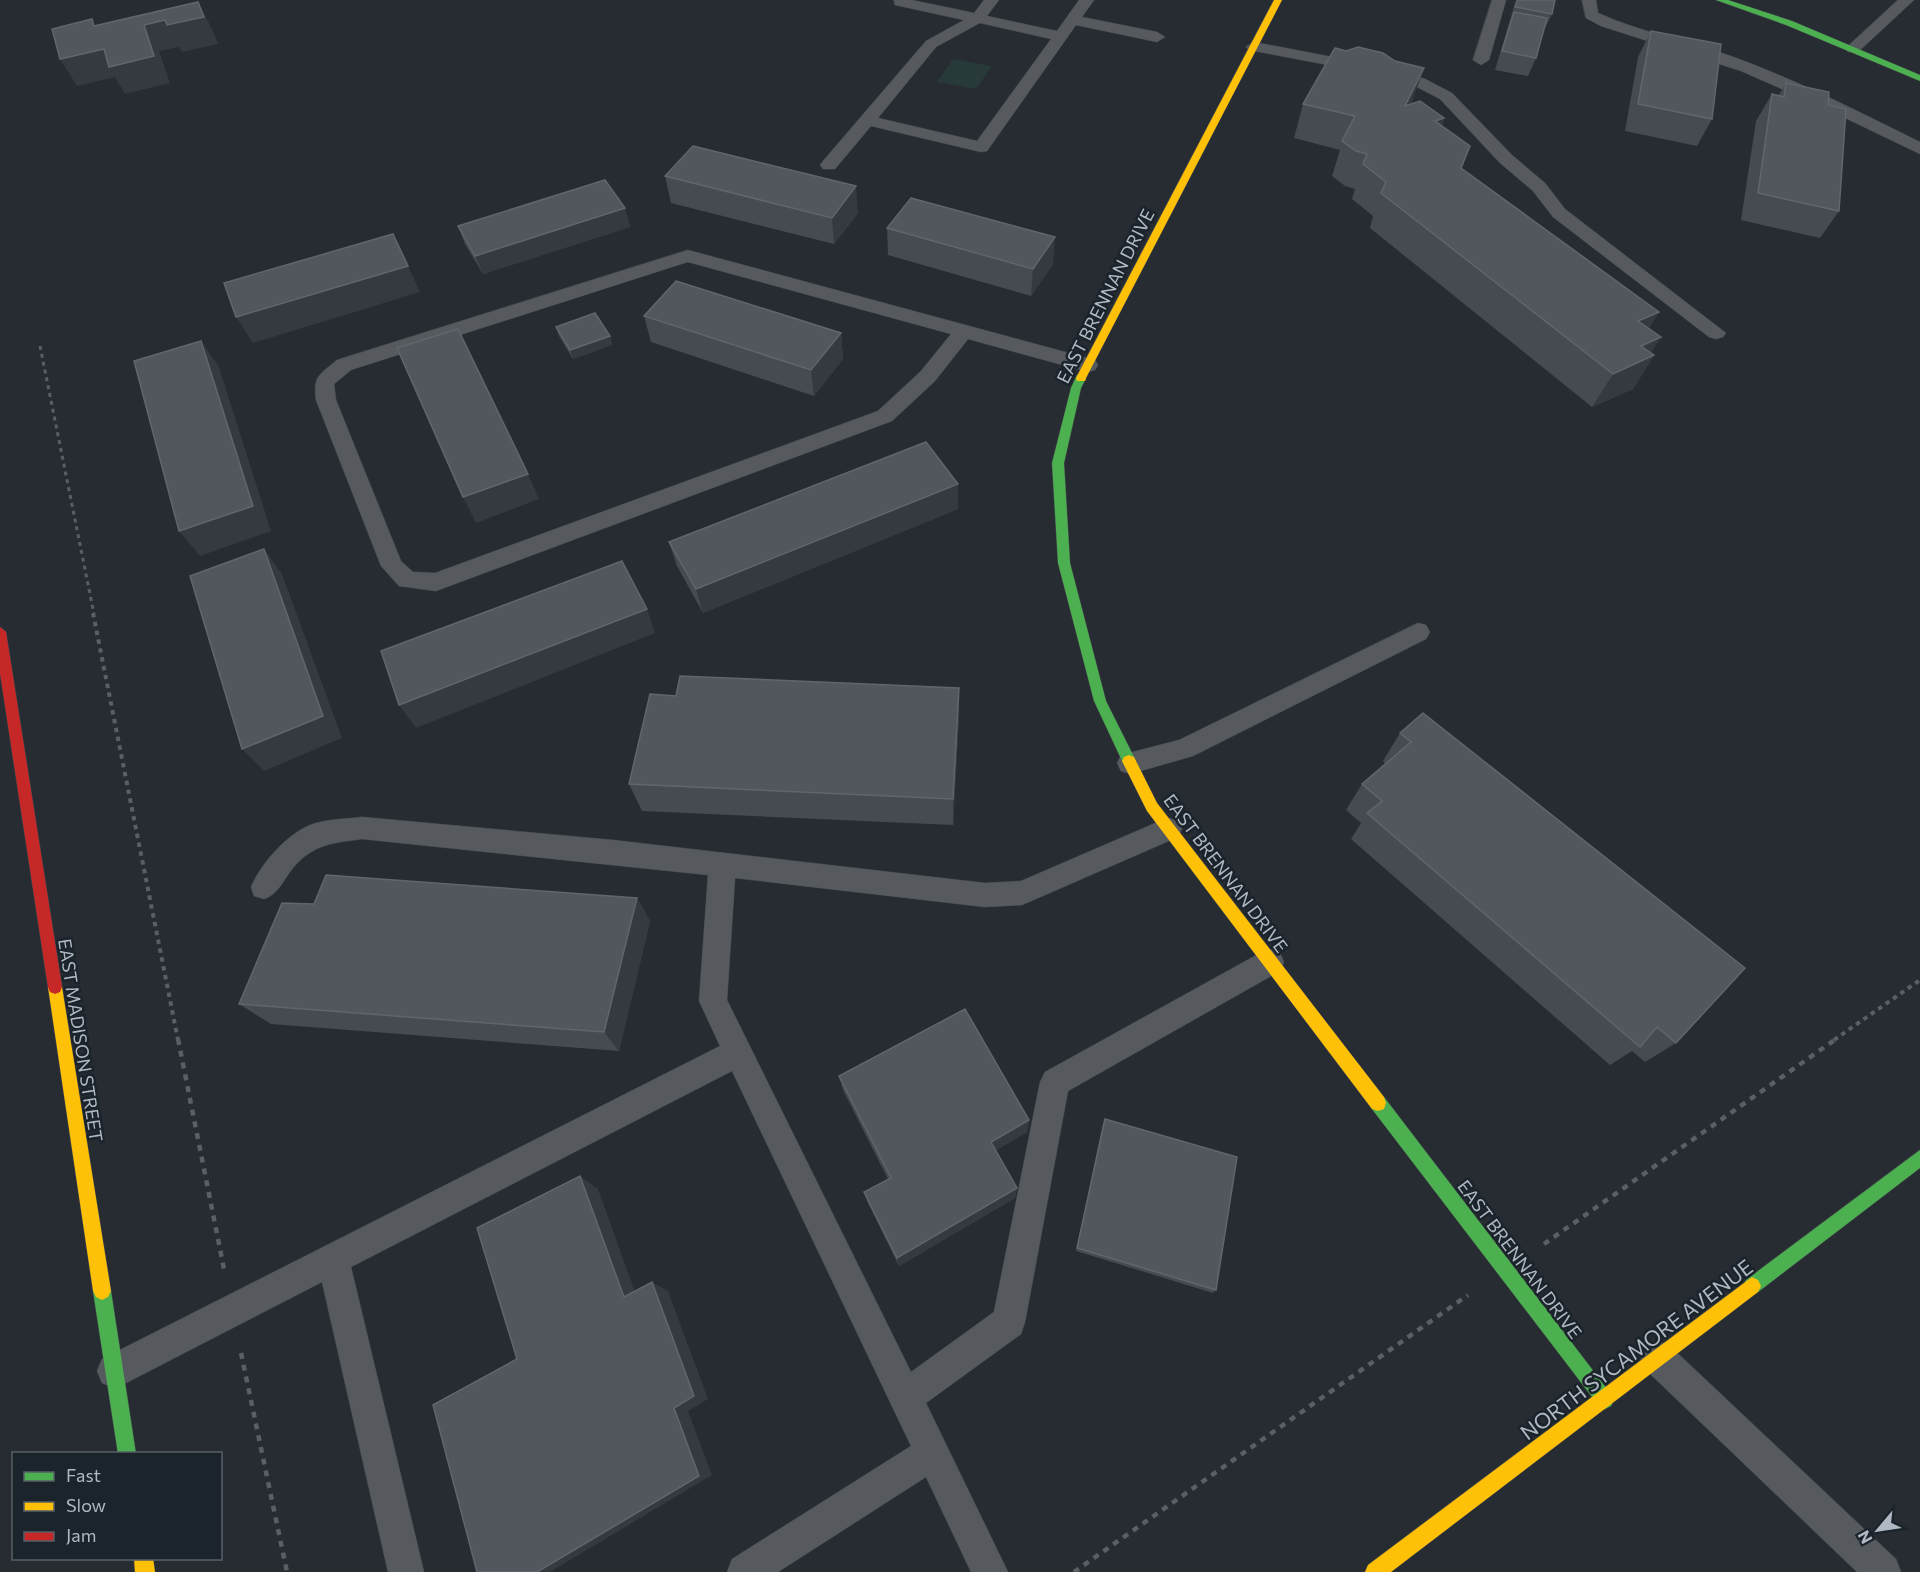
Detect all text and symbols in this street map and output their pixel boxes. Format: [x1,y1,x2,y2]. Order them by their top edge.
street label: EAST BRENNAN DRIVE [1051,205,1159,387]
street label: EAST BRENNAN DRIVE [1159,789,1293,957]
street label: EAST MADISON STREET [54,937,108,1143]
street label: EAST BRENNAN DRIVE [1453,1175,1587,1343]
street label: NORTH SYCAMORE AVENUE [1515,1253,1757,1445]
legend [12,1452,222,1560]
text: Fast [66,1464,101,1486]
text: Slow [66,1494,106,1516]
north arrow [1848,1500,1908,1560]
text: Jam [66,1524,96,1546]
text: N [1853,1528,1876,1547]

